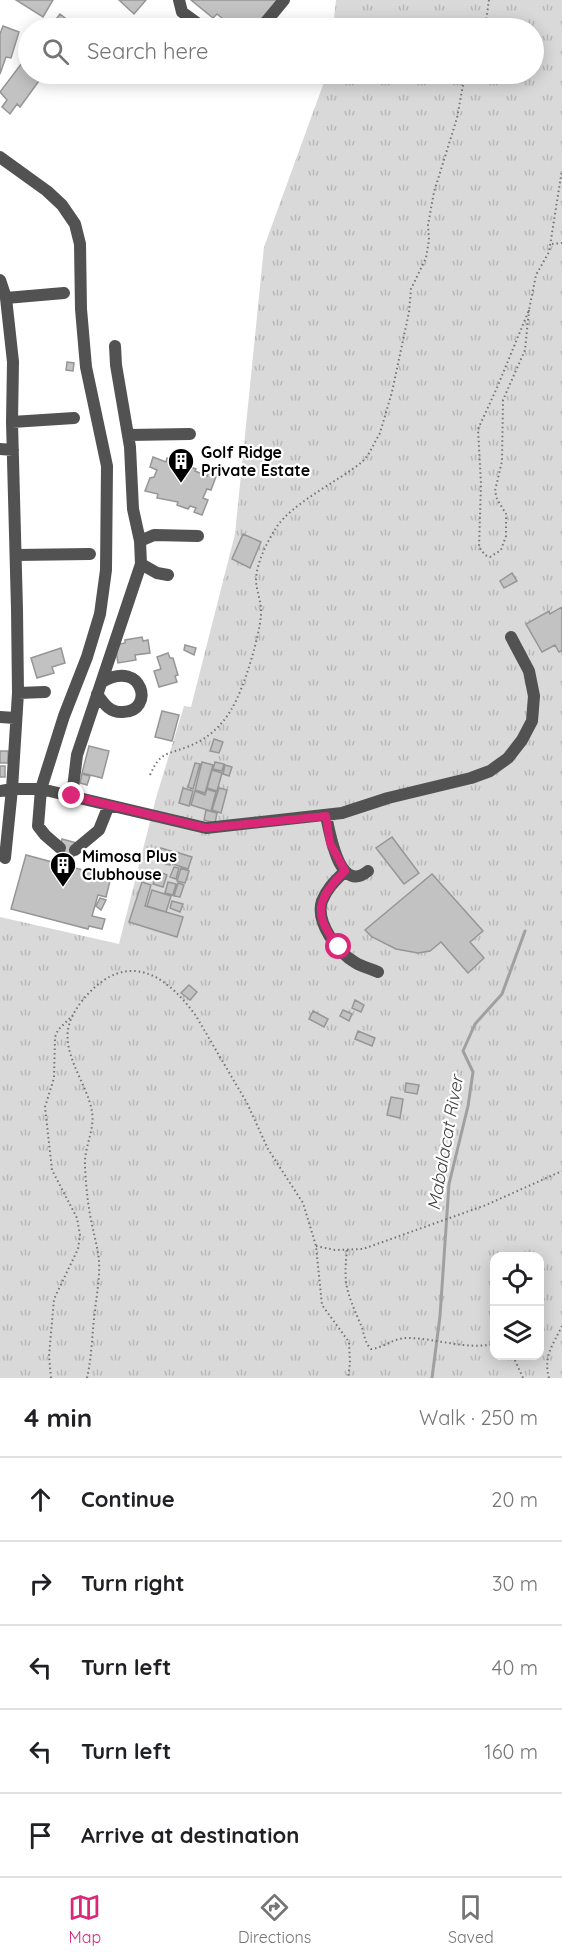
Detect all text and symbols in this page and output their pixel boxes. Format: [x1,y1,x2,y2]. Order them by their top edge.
search box [18,18,544,84]
icon: search [39,35,72,68]
text: Search here [87,37,208,65]
place label: Golf Ridge Private Estate [201,442,310,480]
building icon: Golf Ridge Private Estate [166,446,196,484]
route end [58,782,84,808]
place label: Mimosa Plus Clubhouse [82,846,177,884]
building icon: Mimosa Plus Clubhouse [48,850,78,888]
route start [325,933,351,959]
water label: Mabalacat River [422,1072,469,1212]
map controls [490,1252,544,1360]
button: locate [490,1252,544,1306]
button: layers [490,1306,544,1360]
text: 4 min [24,1401,92,1434]
text: Walk · 250 m [419,1405,538,1430]
icon: ahead [24,1483,57,1516]
text: Continue [81,1485,175,1513]
text: 20 m [491,1487,538,1512]
icon: right [24,1567,57,1600]
text: Turn right [81,1569,185,1597]
text: 30 m [492,1571,538,1596]
icon: left [24,1651,57,1684]
text: Turn left [81,1653,171,1681]
text: 40 m [492,1655,538,1680]
icon: left [24,1735,57,1768]
text: Turn left [81,1737,171,1765]
text: 160 m [484,1739,538,1764]
icon: arrive [24,1819,57,1852]
text: Arrive at destination [81,1821,299,1849]
tab: Map [68,1891,101,1947]
tab: Directions [238,1891,311,1947]
tab: Saved [448,1891,494,1947]

